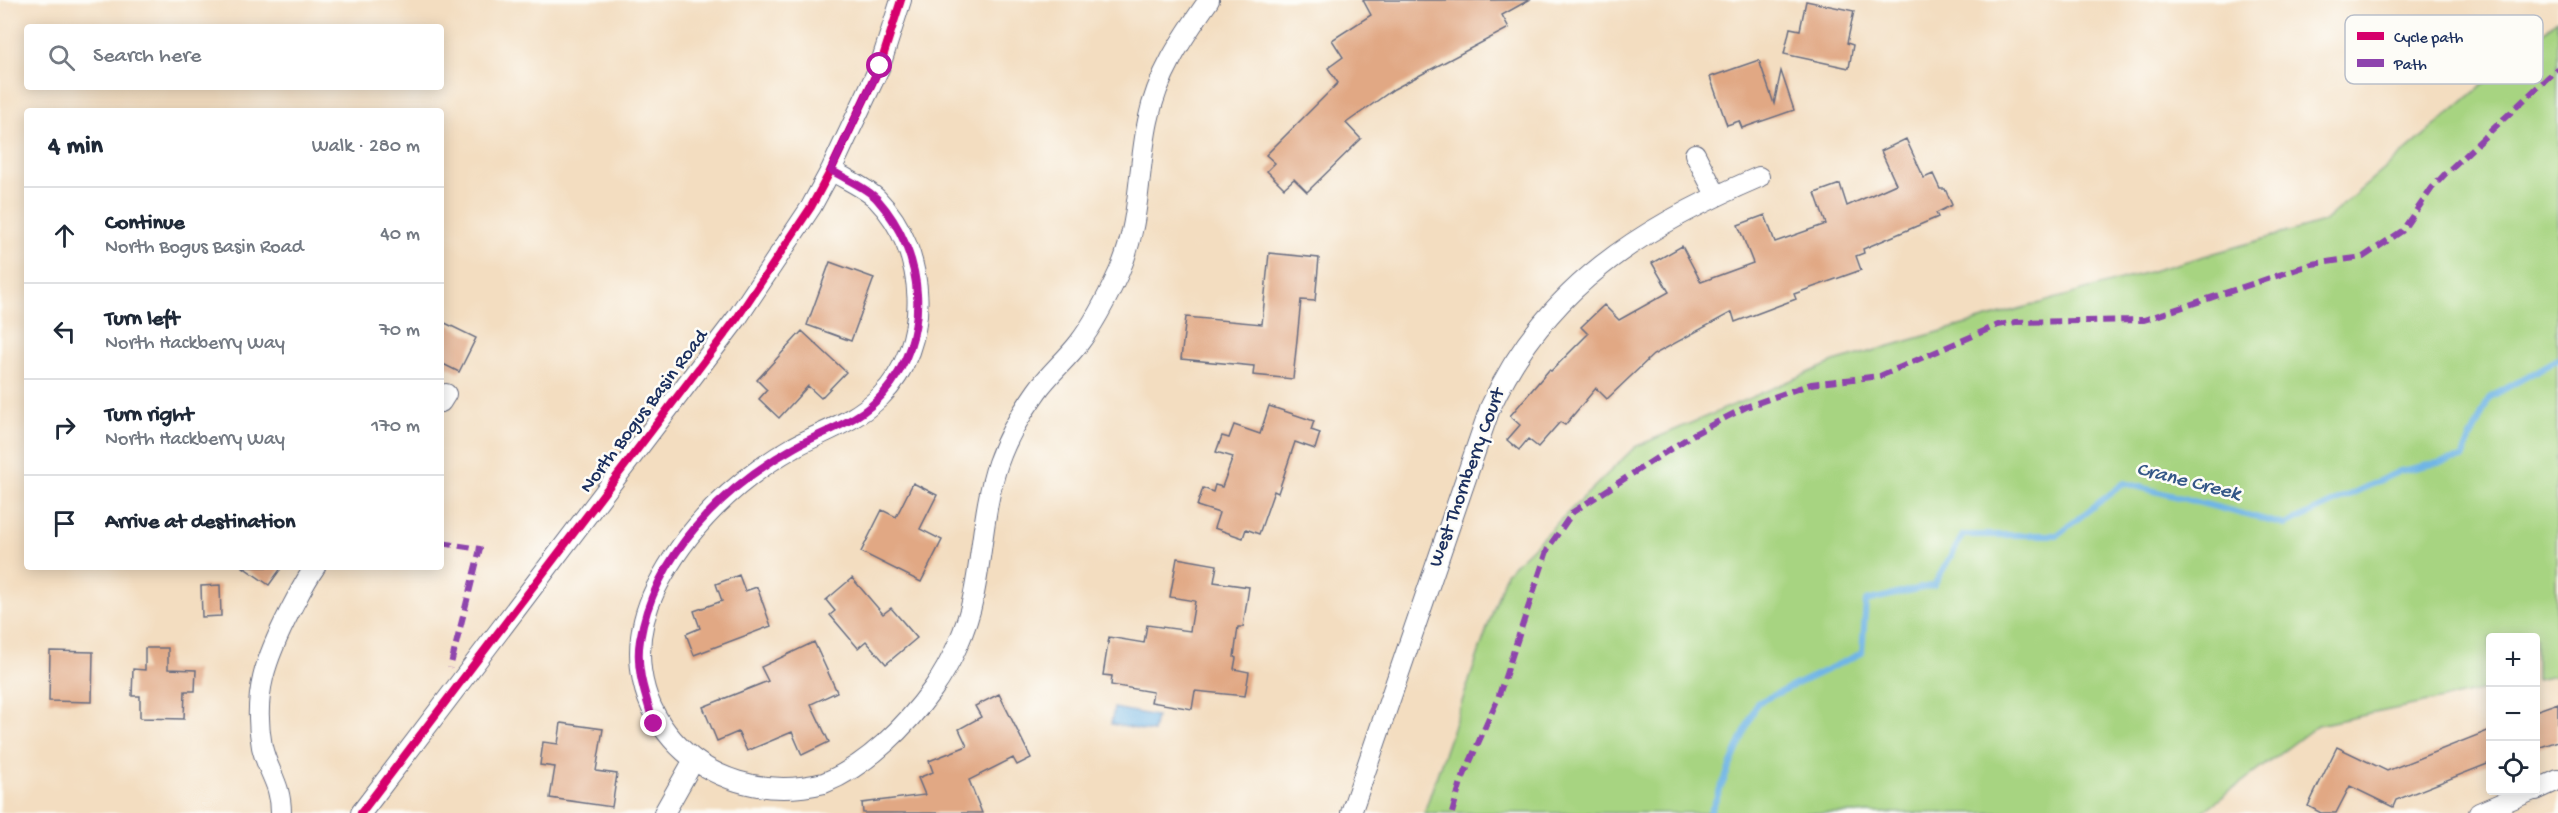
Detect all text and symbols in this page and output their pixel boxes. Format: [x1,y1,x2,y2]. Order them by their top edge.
legend [2345,15,2543,84]
search box [24,24,444,90]
text: Cycle path [2394,30,2464,49]
icon: search [45,41,78,74]
text: Search here [93,44,201,70]
route start [866,52,892,78]
text: Path [2393,57,2427,76]
text: 4 min [48,132,103,163]
text: Walk · 280 m [312,136,420,159]
text: Continue [105,211,185,237]
icon: ahead [48,219,81,252]
text: 40 m [380,224,420,247]
text: North Bogus Basin Road [105,237,304,260]
text: Turn left [105,307,179,333]
icon: left [48,315,81,348]
text: 70 m [379,320,420,343]
street label: North Bogus Basin Road [576,324,715,498]
text: North Hackberry Way [105,333,285,356]
street label: West Thornberry Court [1425,384,1512,570]
text: Turn right [105,403,193,429]
icon: right [48,411,81,444]
text: 170 m [371,416,420,439]
text: North Hackberry Way [105,429,285,452]
water label: Crane Creek [2133,458,2245,509]
icon: arrive [48,507,81,540]
text: Arrive at destination [105,510,295,536]
map controls [2486,633,2540,795]
button: + [2486,633,2540,687]
button: − [2486,687,2540,741]
route end [640,710,666,736]
button: locate [2486,741,2540,795]

